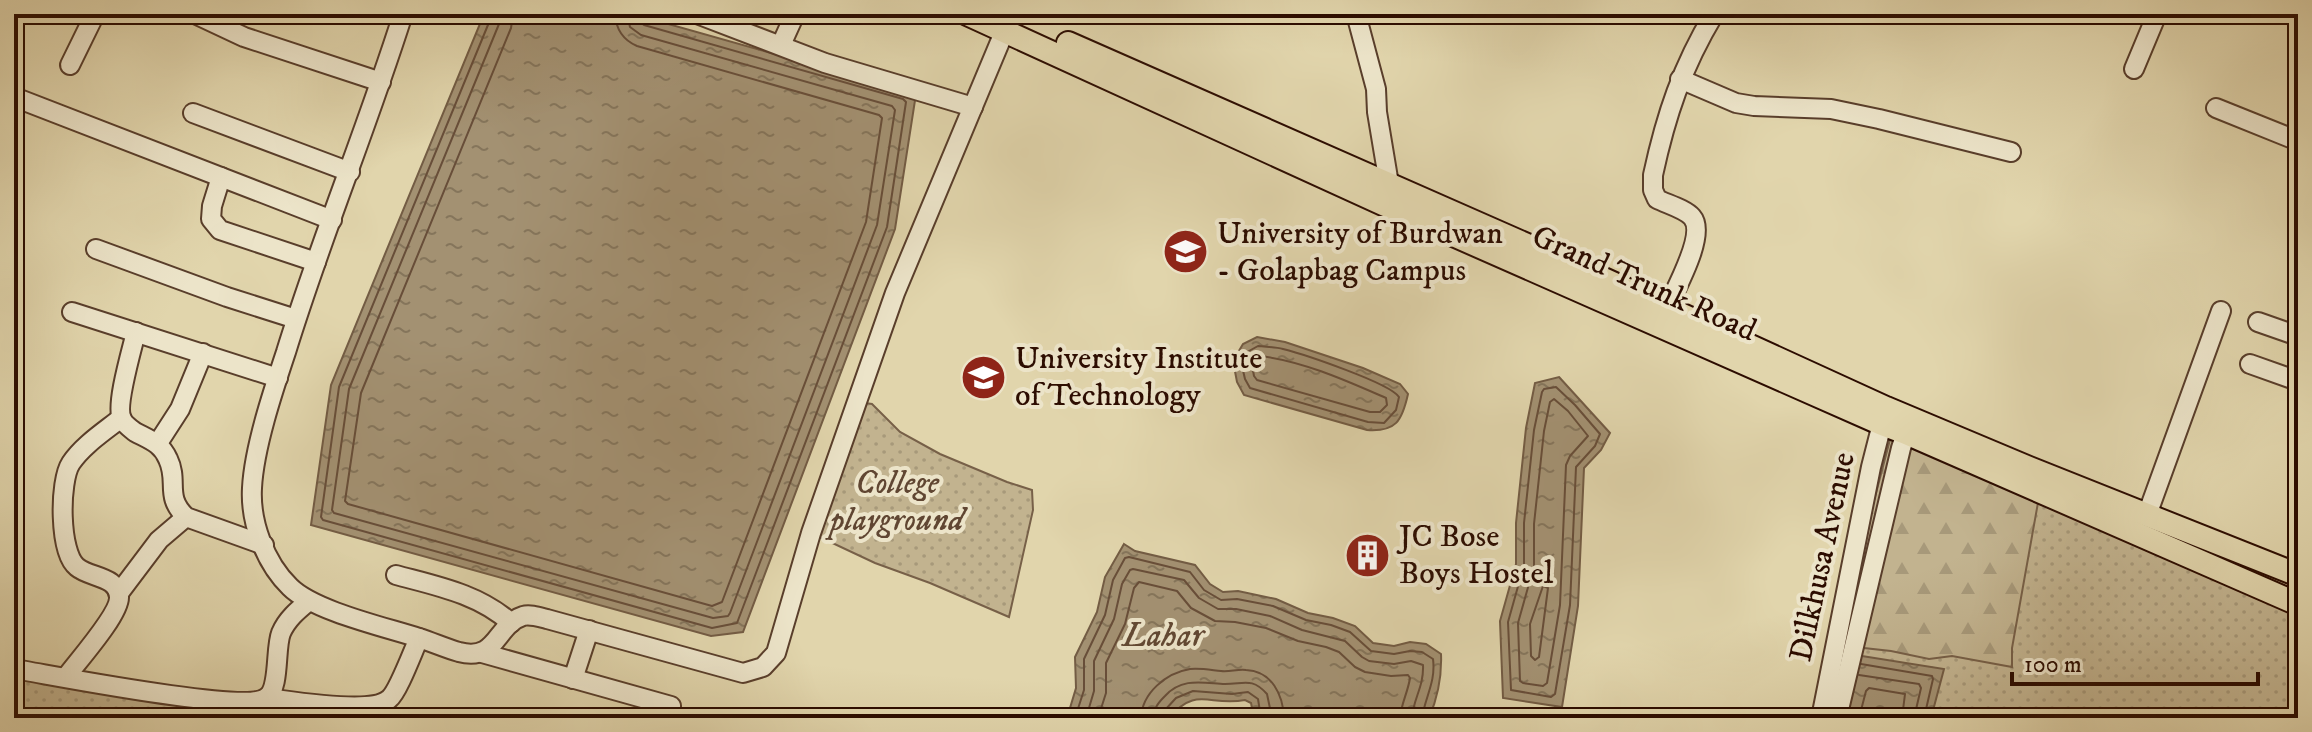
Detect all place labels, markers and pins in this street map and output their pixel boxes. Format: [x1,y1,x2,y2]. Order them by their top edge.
place label: University of Burdwan - Golapbag Campus [1217,214,1503,291]
school or university icon: University of Burdwan - Golapbag Campus [1162,228,1210,276]
place label: University Institute of Technology [1015,339,1262,416]
school or university icon: University Institute of Technology [960,353,1008,401]
place label: JC Bose Boys Hostel [1396,517,1554,594]
building icon: JC Bose Boys Hostel [1344,531,1392,579]

